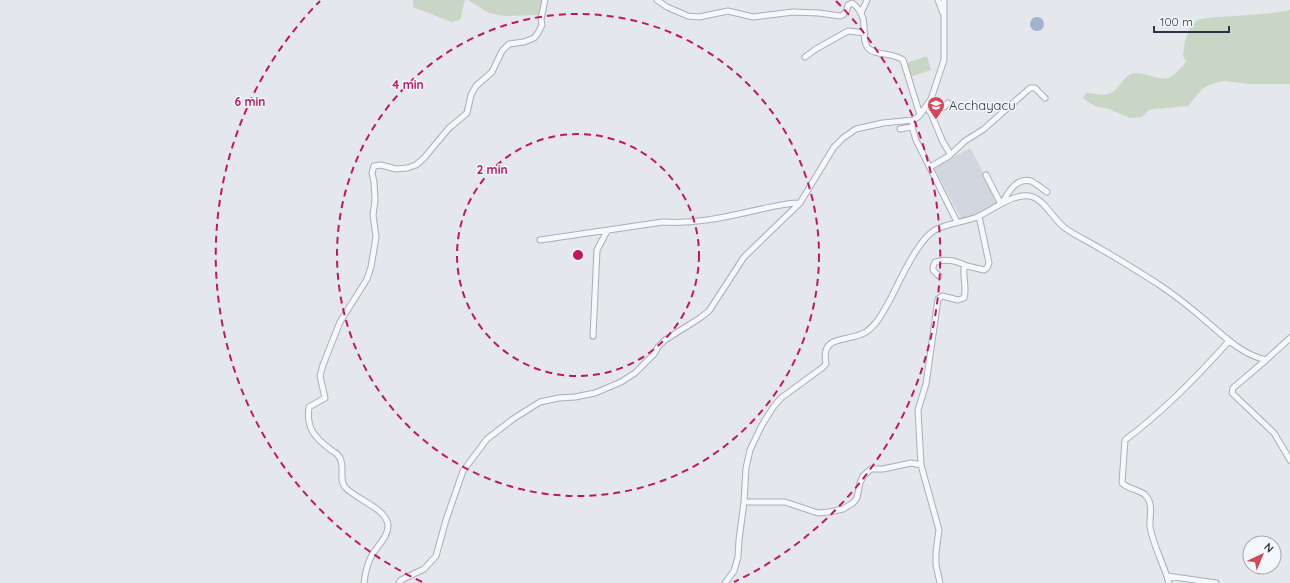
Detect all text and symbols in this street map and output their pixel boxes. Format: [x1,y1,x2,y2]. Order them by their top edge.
scale bar [1154,8,1229,34]
text: 100 m [1160,14,1193,29]
text: 4 min [392,77,424,92]
text: 6 min [234,94,266,109]
school or university icon: Acchayacu [926,95,946,120]
place label: Acchayacu [949,97,1016,113]
text: 2 min [476,162,508,177]
centre of rings [571,248,585,262]
north arrow [1242,535,1282,575]
text: N [1261,540,1277,556]

